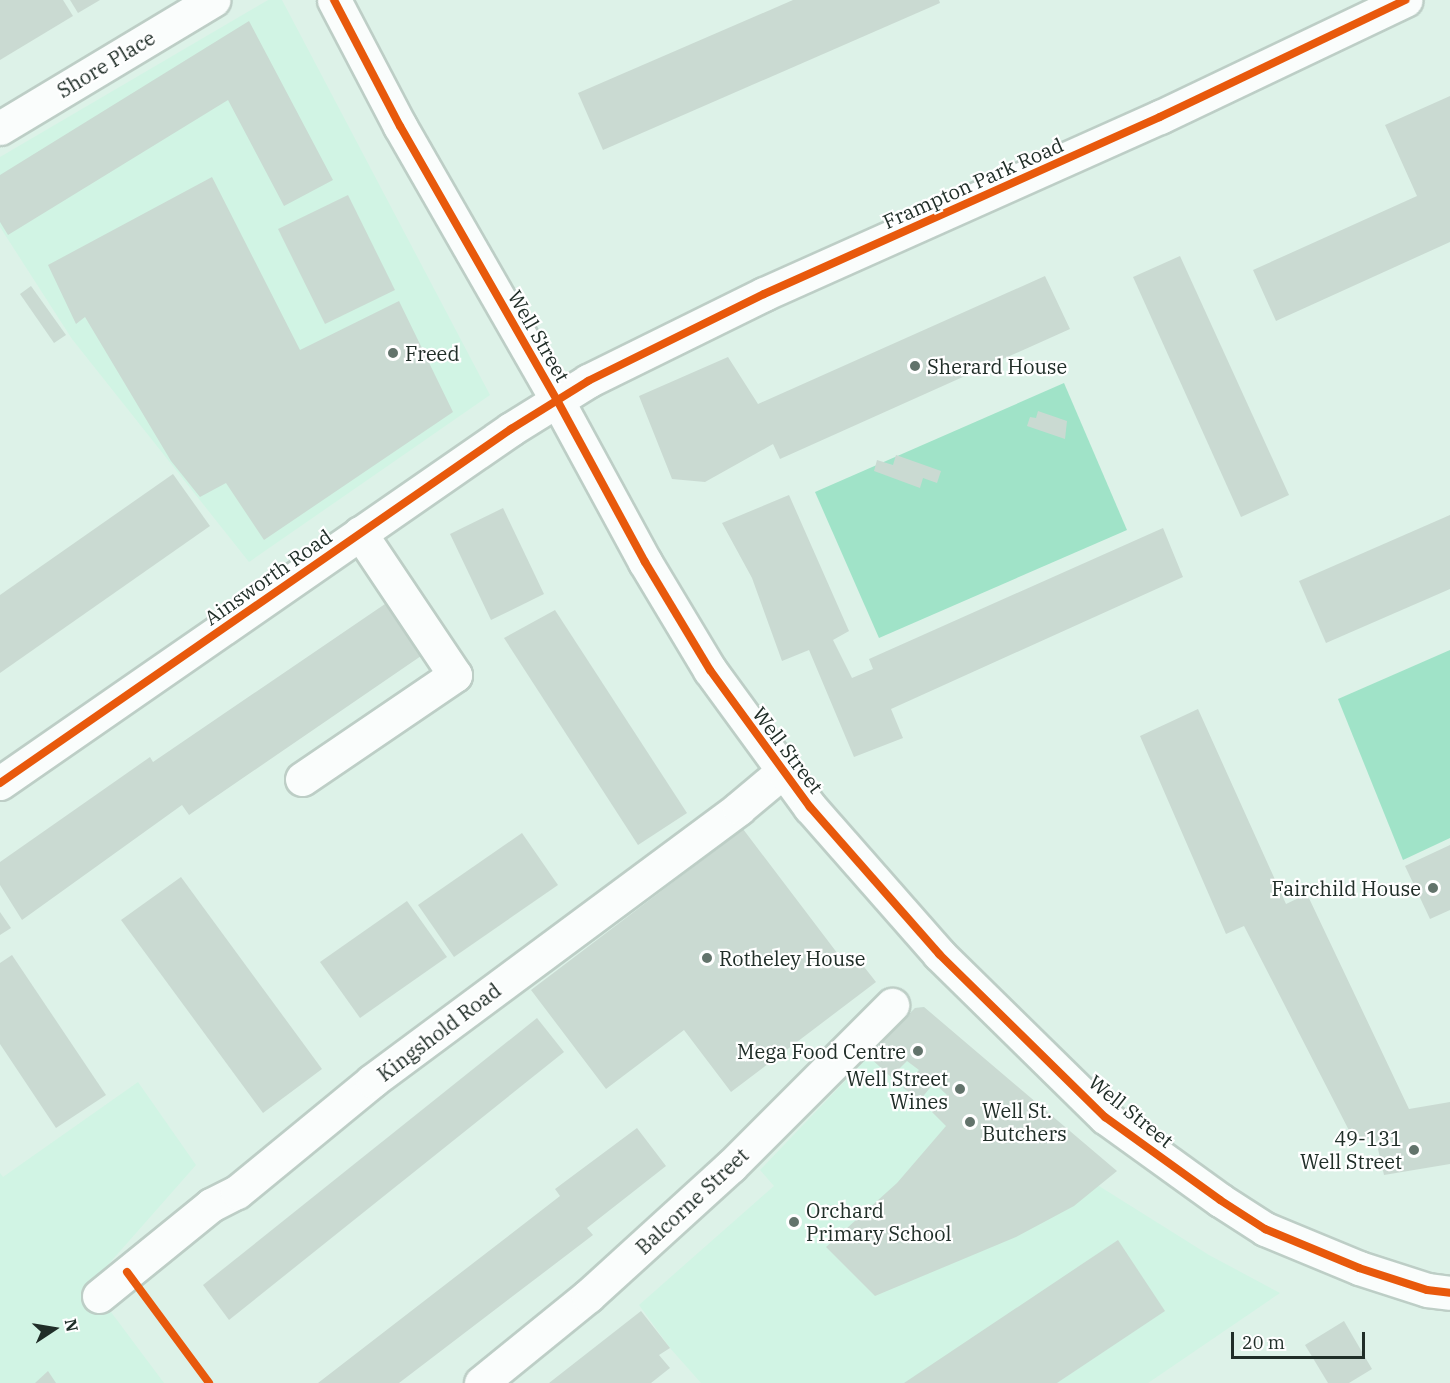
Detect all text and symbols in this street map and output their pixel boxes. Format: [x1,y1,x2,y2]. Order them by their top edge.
street label: Shore Place [53,25,159,103]
street label: Frampton Park Road [879,132,1067,234]
street label: Well Street [503,286,575,386]
place label: Freed [405,341,460,365]
marker: Freed [386,346,400,360]
place label: Sherard House [927,354,1067,378]
marker: Sherard House [908,359,922,373]
street label: Ainsworth Road [200,524,336,630]
street label: Well Street [748,702,828,798]
place label: Fairchild House [1271,876,1421,900]
marker: Fairchild House [1426,881,1440,895]
place label: Rotheley House [719,946,865,970]
marker: Rotheley House [700,951,714,965]
street label: Kingshold Road [373,978,505,1086]
place label: Mega Food Centre [737,1039,906,1063]
marker: Mega Food Centre [911,1044,925,1058]
place label: Well Street Wines [846,1066,948,1113]
street label: Well Street [1084,1070,1178,1152]
marker: Well Street Wines [953,1082,967,1096]
place label: Well St. Butchers [982,1098,1067,1145]
marker: Well St. Butchers [963,1115,977,1129]
place label: 49-131 Well Street [1300,1126,1402,1173]
street label: Balcorne Street [631,1143,753,1259]
marker: 49-131 Well Street [1407,1143,1421,1157]
place label: Orchard Primary School [806,1198,952,1245]
marker: Orchard Primary School [787,1215,801,1229]
north arrow [24,1299,84,1359]
text: N [61,1317,83,1334]
scale bar [1234,1320,1368,1358]
text: 20 m [1242,1331,1285,1354]

